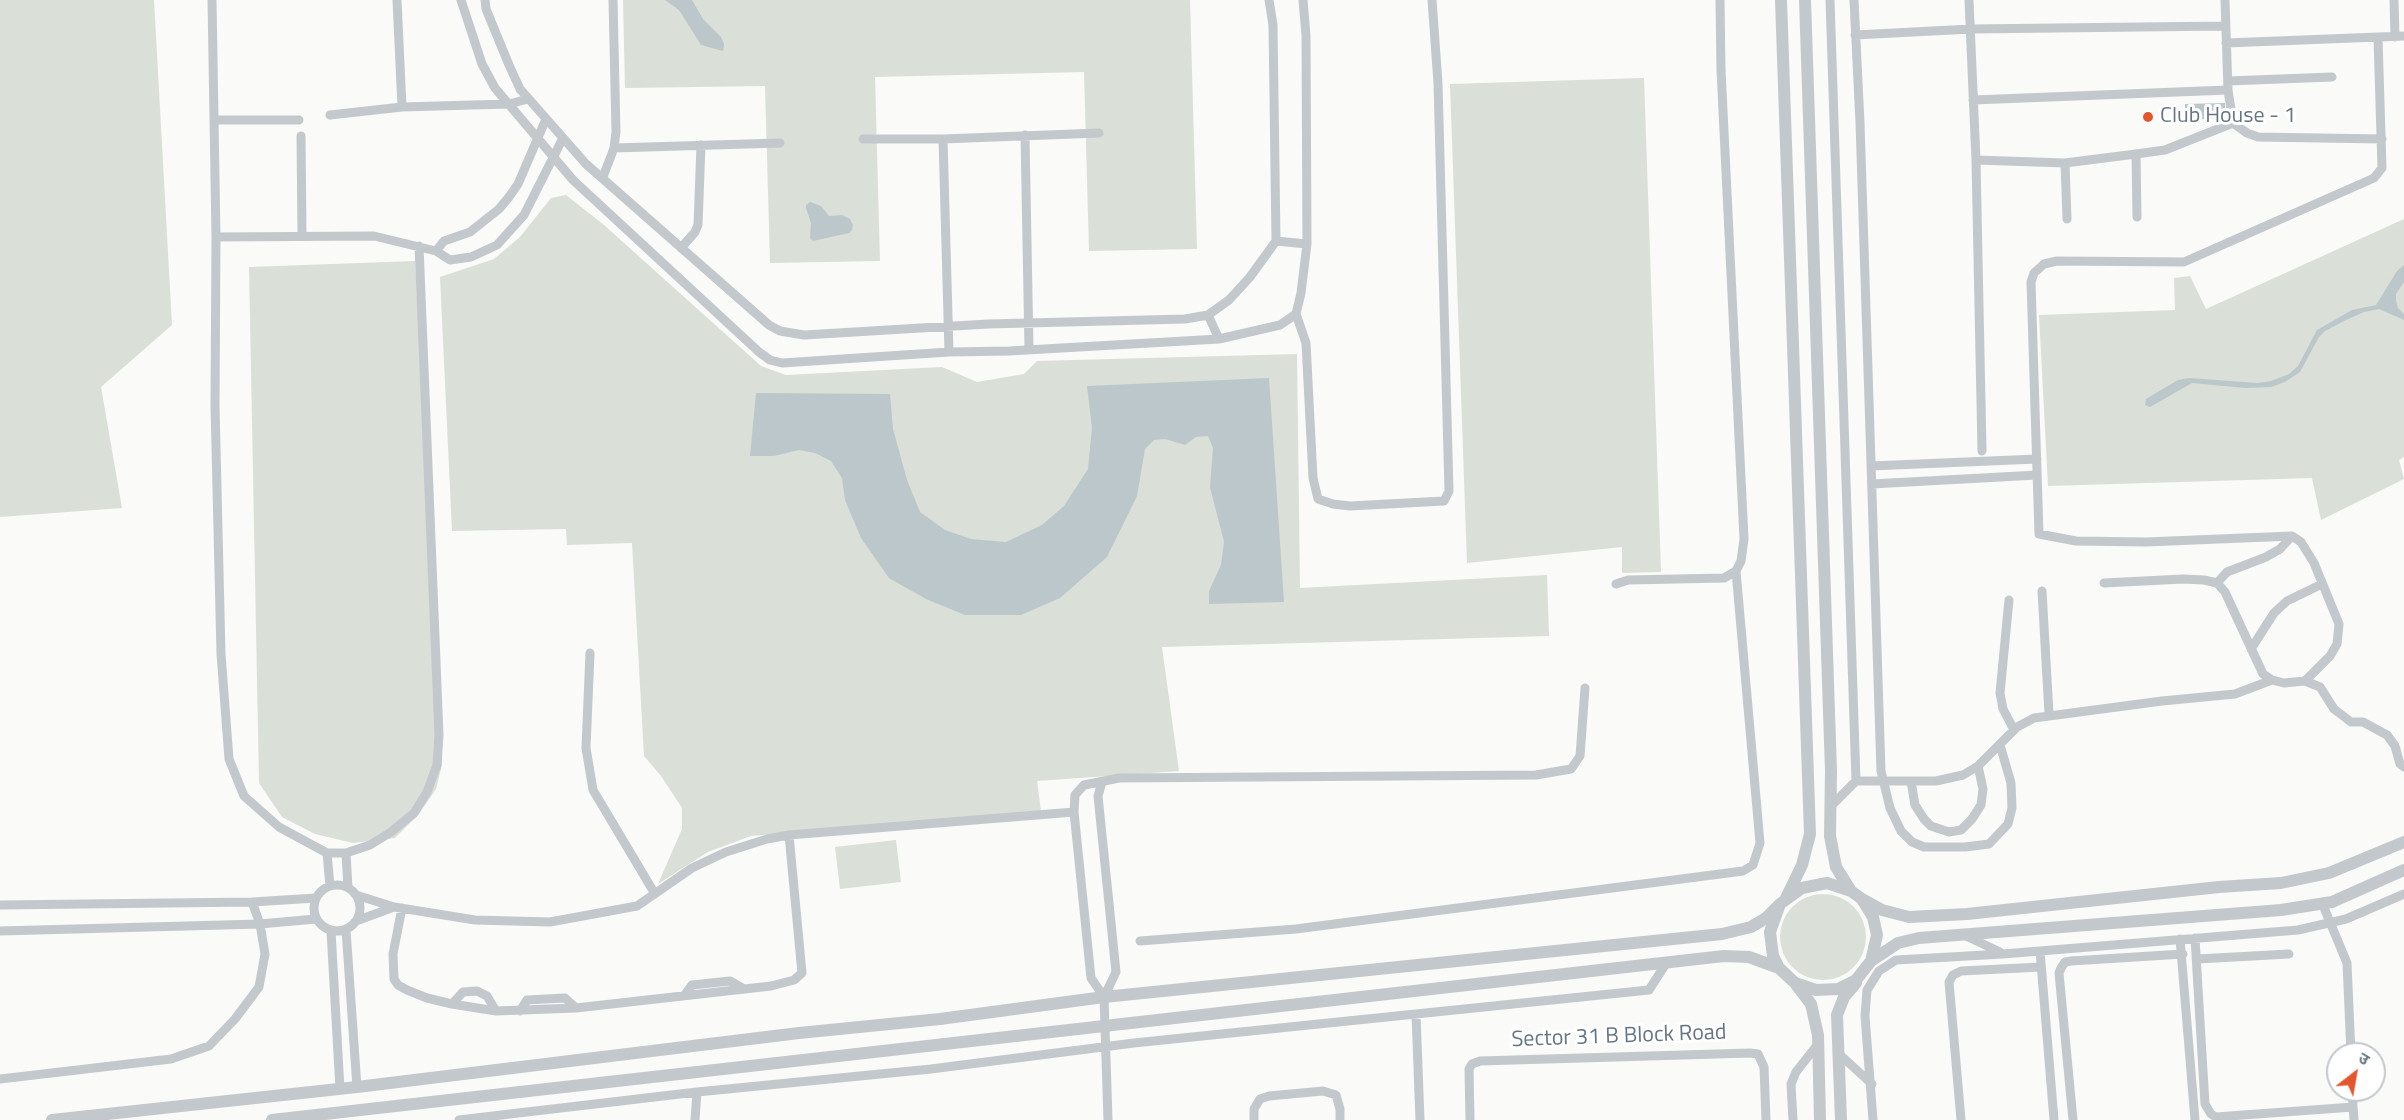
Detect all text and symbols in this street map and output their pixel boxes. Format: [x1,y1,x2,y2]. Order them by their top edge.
place label: Club House - 1 [2160,104,2296,130]
marker: Club House - 1 [2141,110,2155,124]
street label: Sector 31 B Block Road [1511,1020,1727,1054]
north arrow [2326,1042,2386,1102]
text: उ [2354,1046,2374,1071]

